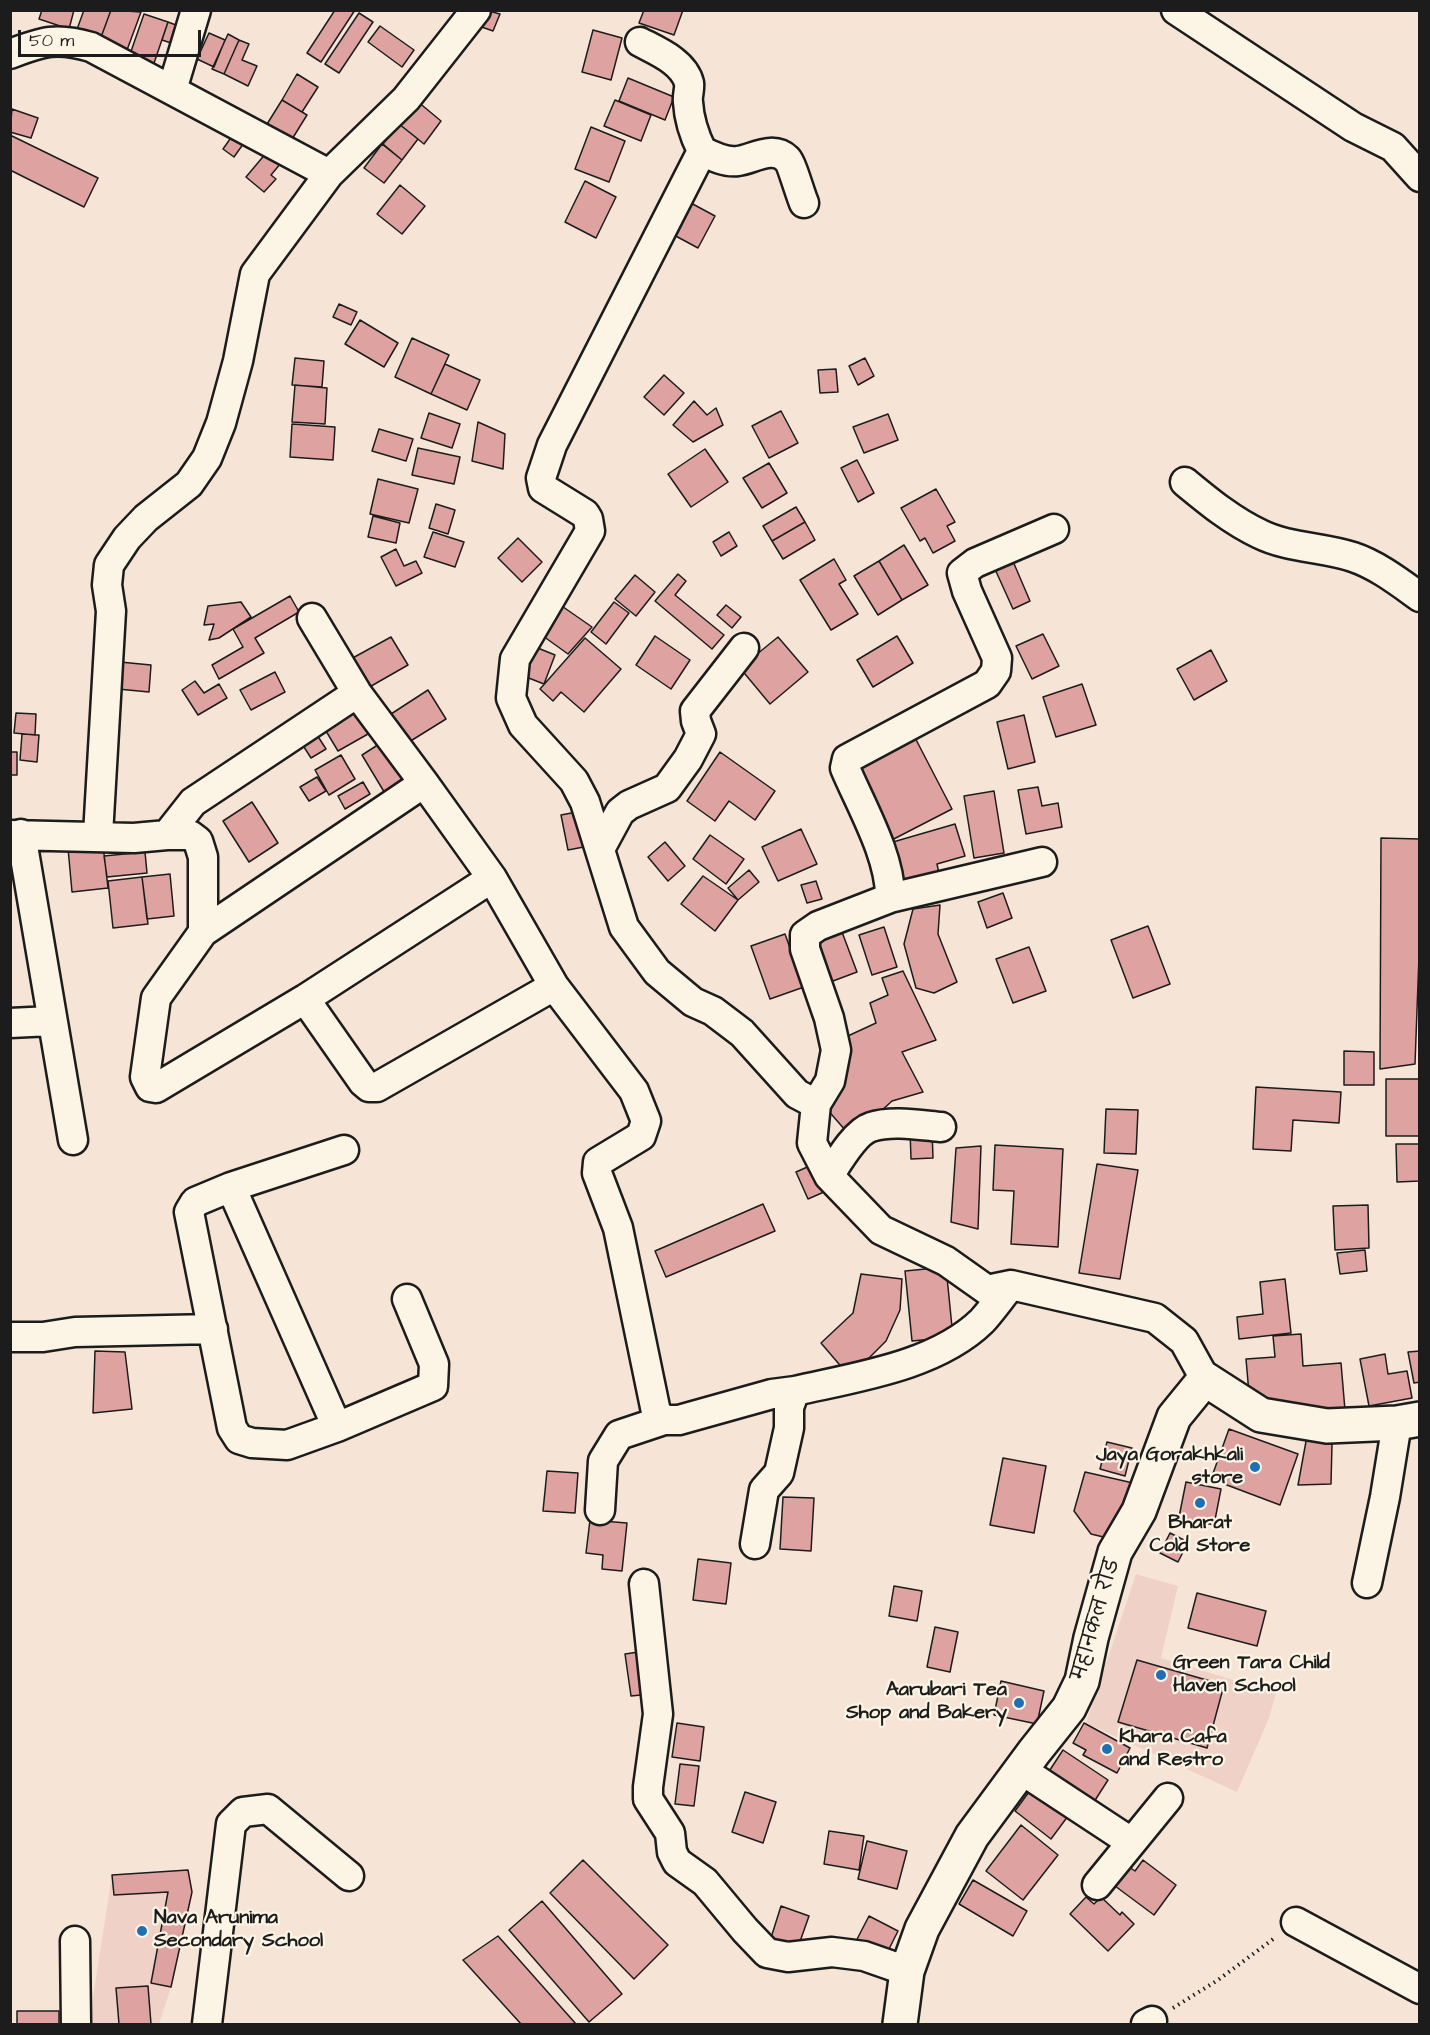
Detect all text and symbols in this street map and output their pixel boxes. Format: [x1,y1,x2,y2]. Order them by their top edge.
scale bar [21,18,204,56]
text: 50 m [29,28,74,53]
place label: Jaya Gorakhkali store [1096,1444,1243,1491]
marker: Jaya Gorakhkali store [1248,1460,1262,1474]
marker: Bharat Cold Store [1193,1496,1207,1510]
place label: Bharat Cold Store [1150,1512,1250,1559]
street label: महानकल रोड [1068,1556,1126,1684]
place label: Green Tara Child Haven School [1173,1652,1330,1699]
marker: Green Tara Child Haven School [1154,1668,1168,1682]
place label: Aarubari Tea Shop and Bakery [846,1679,1007,1726]
marker: Aarubari Tea Shop and Bakery [1012,1696,1026,1710]
place label: Khara Cafa and Restro [1119,1726,1227,1773]
marker: Khara Cafa and Restro [1100,1742,1114,1756]
place label: Nava Arunima Secondary School [154,1907,323,1954]
marker: Nava Arunima Secondary School [135,1924,149,1938]

